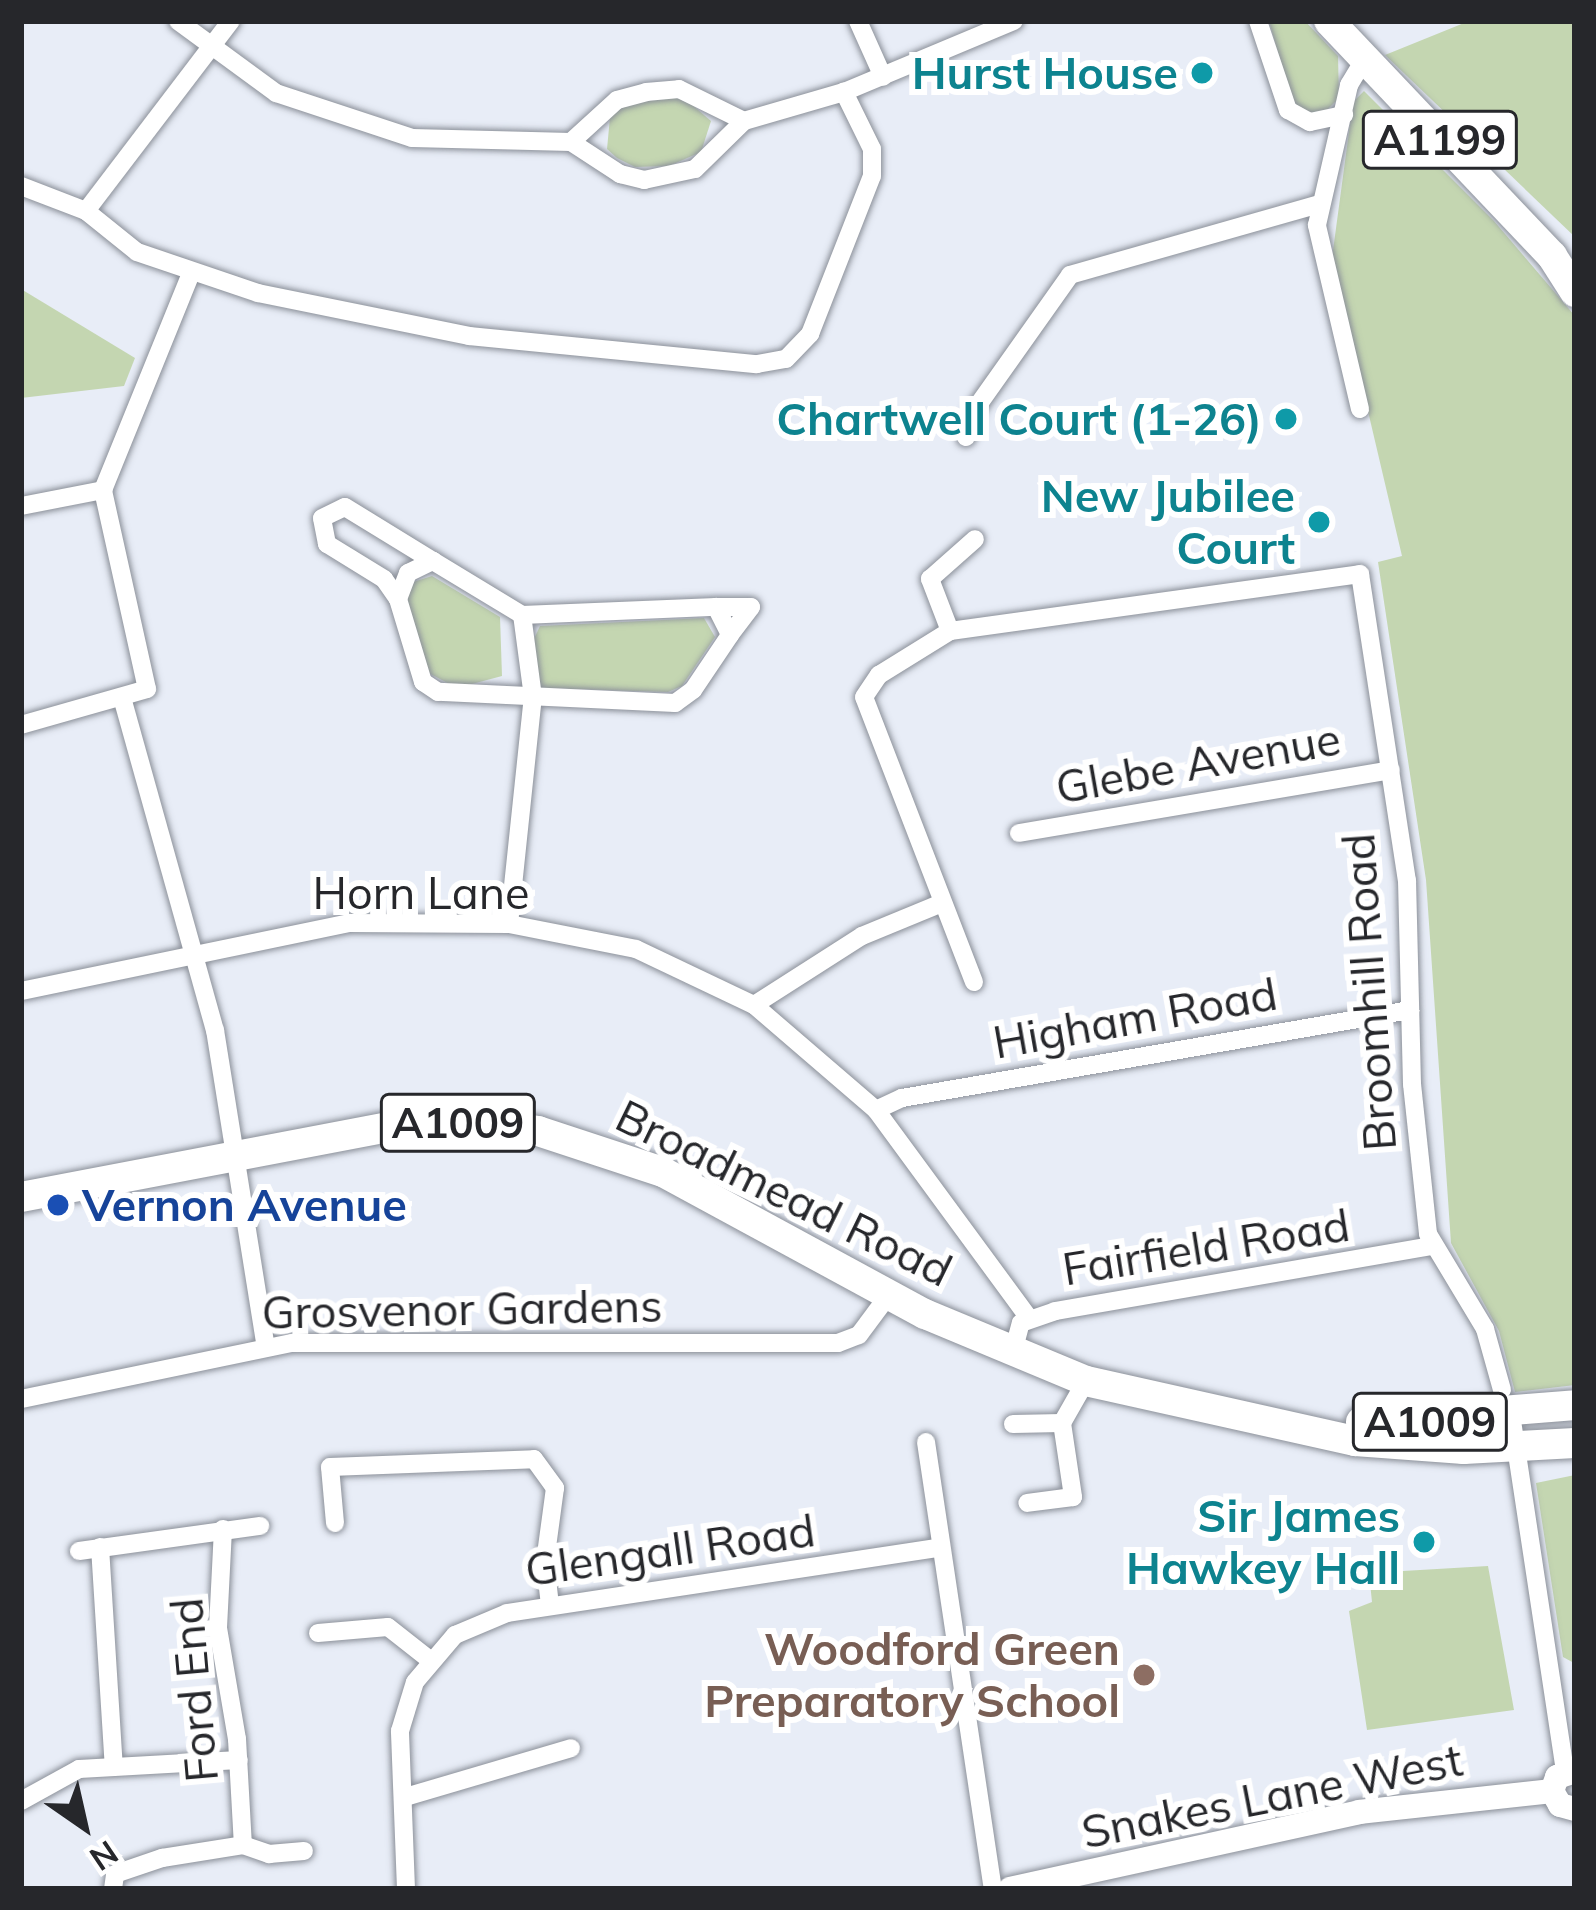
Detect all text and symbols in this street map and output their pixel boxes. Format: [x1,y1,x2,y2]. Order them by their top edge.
place label: Hurst House [912,46,1178,100]
marker: Hurst House [1189,60,1215,86]
road number: A1199 [1359,104,1521,176]
place label: Chartwell Court (1-26) [776,392,1262,446]
marker: Chartwell Court (1-26) [1273,406,1299,432]
place label: New Jubilee Court [1041,469,1295,575]
marker: New Jubilee Court [1306,509,1332,535]
street label: Glebe Avenue [1051,711,1345,815]
street label: Broomhill Road [1331,831,1407,1153]
street label: Horn Lane [313,866,529,920]
street label: Higham Road [989,966,1281,1070]
road number: A1009 [377,1087,539,1159]
street label: Broadmead Road [608,1088,960,1298]
place label: Vernon Avenue [82,1178,407,1232]
marker: Vernon Avenue [45,1192,71,1218]
street label: Fairfield Road [1059,1198,1353,1296]
street label: Grosvenor Gardens [261,1279,663,1339]
road number: A1009 [1349,1386,1511,1458]
place label: Sir James Hawkey Hall [1126,1489,1400,1595]
street label: Glengall Road [522,1503,818,1597]
marker: Sir James Hawkey Hall [1411,1529,1437,1555]
street label: Ford End [159,1596,229,1784]
place label: Woodford Green Preparatory School [704,1622,1120,1728]
marker: Woodford Green Preparatory School [1131,1662,1157,1688]
street label: Snakes Lane West [1077,1733,1467,1859]
north arrow [24,1766,144,1886]
text: N [83,1832,126,1880]

